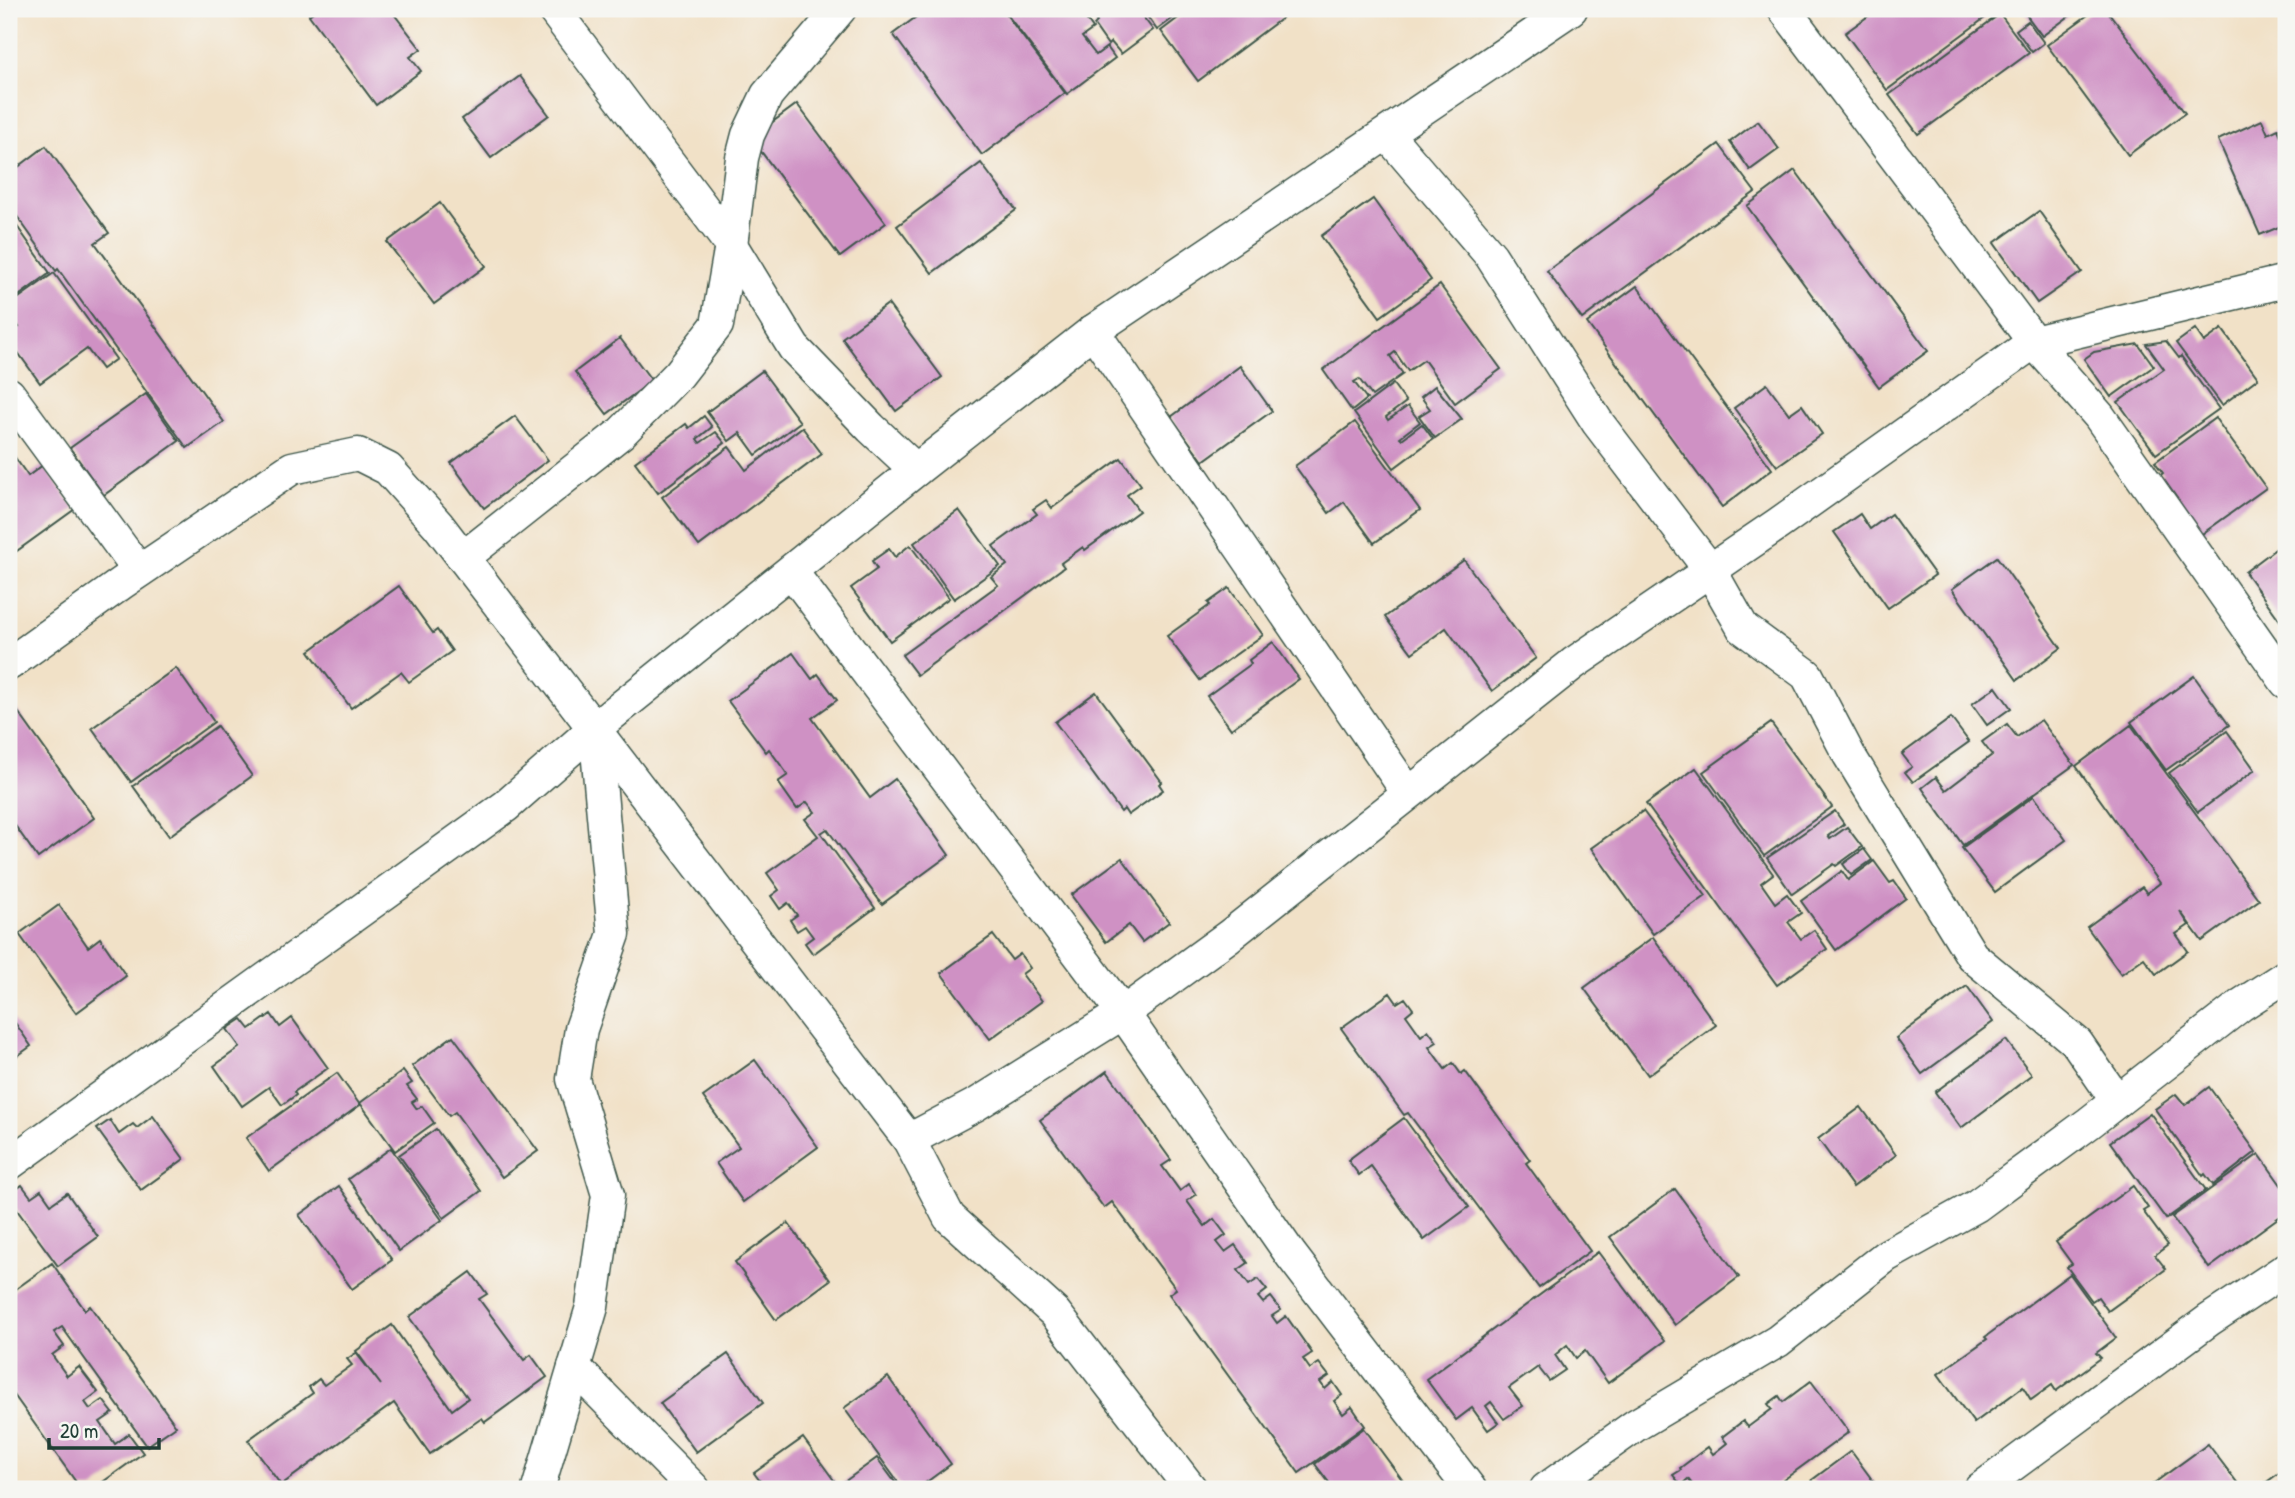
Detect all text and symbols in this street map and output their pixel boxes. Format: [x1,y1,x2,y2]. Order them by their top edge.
scale bar [49,1407,159,1451]
text: 20 m [60,1416,98,1445]

